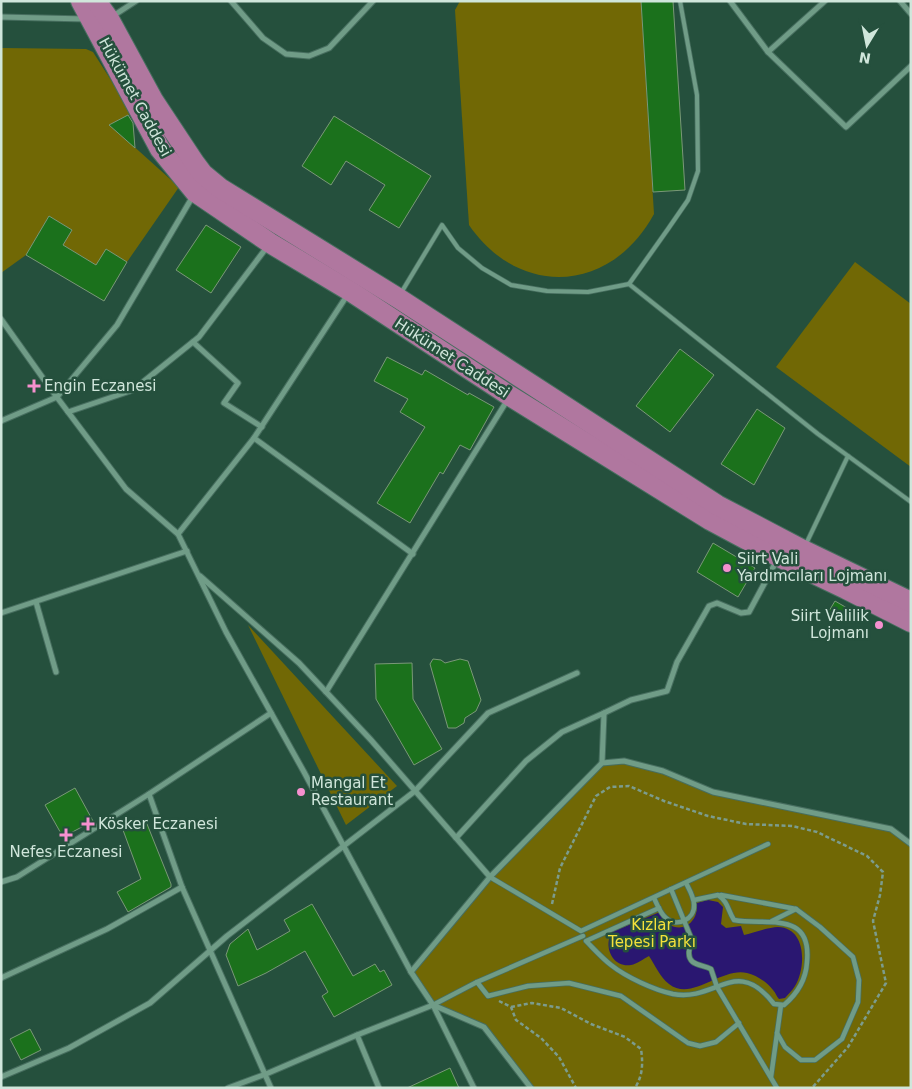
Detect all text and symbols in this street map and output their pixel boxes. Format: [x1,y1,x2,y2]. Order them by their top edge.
north arrow [842,20,892,70]
street label: Hükümet Caddesi [95,35,175,159]
text: N [858,49,872,67]
street label: Hükümet Caddesi [391,314,513,402]
place label: Engin Eczanesi [44,377,156,395]
marker: Engin Eczanesi [28,380,40,392]
place label: Siirt Vali Yardımcıları Lojmanı [736,550,887,585]
marker: Siirt Vali Yardımcıları Lojmanı [721,562,733,574]
place label: Siirt Valilik Lojmanı [791,607,869,642]
marker: Siirt Valilik Lojmanı [873,619,885,631]
place label: Mangal Et Restaurant [311,774,393,809]
marker: Mangal Et Restaurant [295,786,307,798]
place label: Kösker Eczanesi [98,815,218,833]
marker: Kösker Eczanesi [82,818,94,830]
marker: Nefes Eczanesi [60,829,72,841]
place label: Nefes Eczanesi [9,843,123,861]
park label: Kızlar Tepesi Parkı [607,916,696,951]

